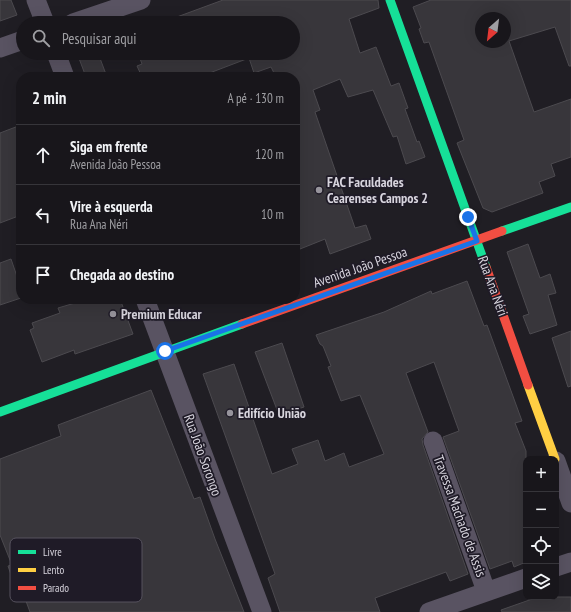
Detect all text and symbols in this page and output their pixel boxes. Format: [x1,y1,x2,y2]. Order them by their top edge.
north arrow [475,12,511,48]
search box [16,16,300,60]
icon: search [30,27,52,49]
text: Pesquisar aqui [62,29,136,48]
text: 2 min [32,87,66,109]
text: A pé · 130 m [227,90,284,107]
text: Siga em frente [70,137,148,156]
icon: ahead [32,144,54,166]
text: 120 m [255,146,284,163]
text: Avenida João Pessoa [70,156,161,173]
place label: FAC Faculdades Cearenses Campos 2 [327,173,428,207]
marker: FAC Faculdades Cearenses Campos 2 [314,185,324,195]
text: Vire à esquerda [70,197,153,216]
icon: left [32,204,54,226]
text: 10 m [261,206,284,223]
route end [459,208,477,226]
text: Rua Ana Néri [70,216,128,233]
street label: Avenida João Pessoa [311,243,409,291]
street label: Rua Ana Néri [474,254,512,318]
icon: arrive [32,264,54,286]
text: Chegada ao destino [70,265,174,284]
place label: Premium Educar [121,305,202,323]
marker: Premium Educar [108,309,118,319]
route start [156,342,174,360]
place label: Edifício União [238,404,306,422]
marker: Edifício União [225,408,235,418]
street label: Rua João Sorongo [180,412,226,498]
street label: Travessa Machado de Assis [430,453,491,580]
map controls [523,456,559,600]
button: + [523,456,559,492]
button: − [523,492,559,528]
button: locate [523,528,559,564]
legend [10,538,142,602]
text: Livre [43,545,62,559]
text: Lento [43,563,64,577]
button: layers [523,564,559,600]
text: Parado [43,581,69,595]

